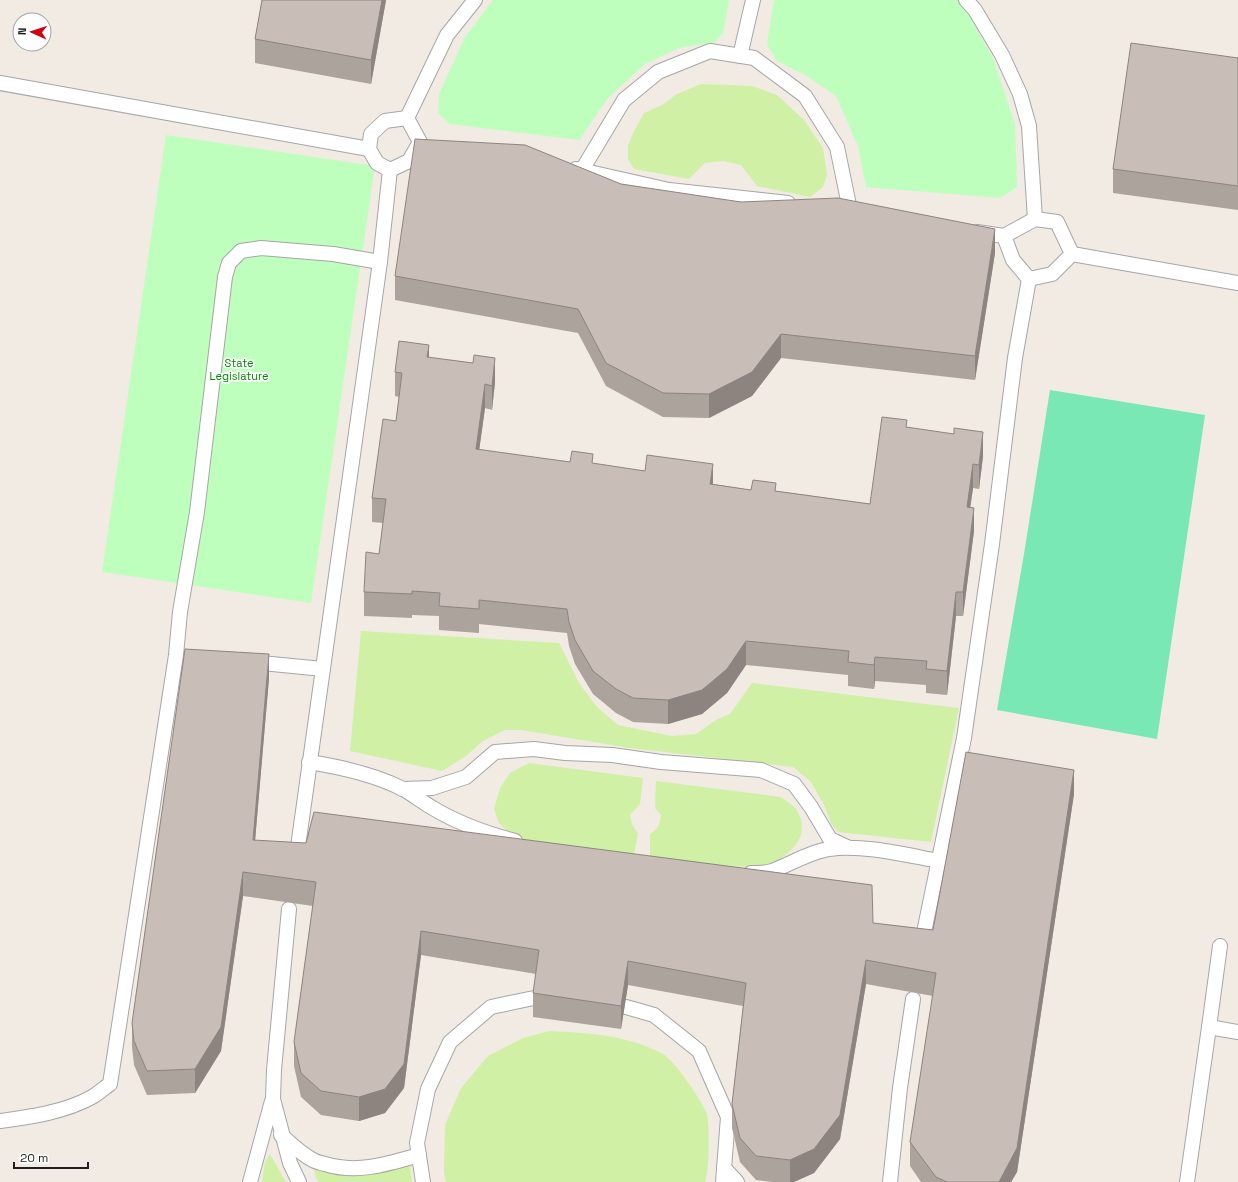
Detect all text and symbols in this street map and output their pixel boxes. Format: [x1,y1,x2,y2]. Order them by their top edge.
north arrow [12,12,52,52]
text: N [15,27,29,36]
park label: State Legislature [210,356,268,383]
scale bar [14,1144,88,1170]
text: 20 m [20,1150,48,1166]

